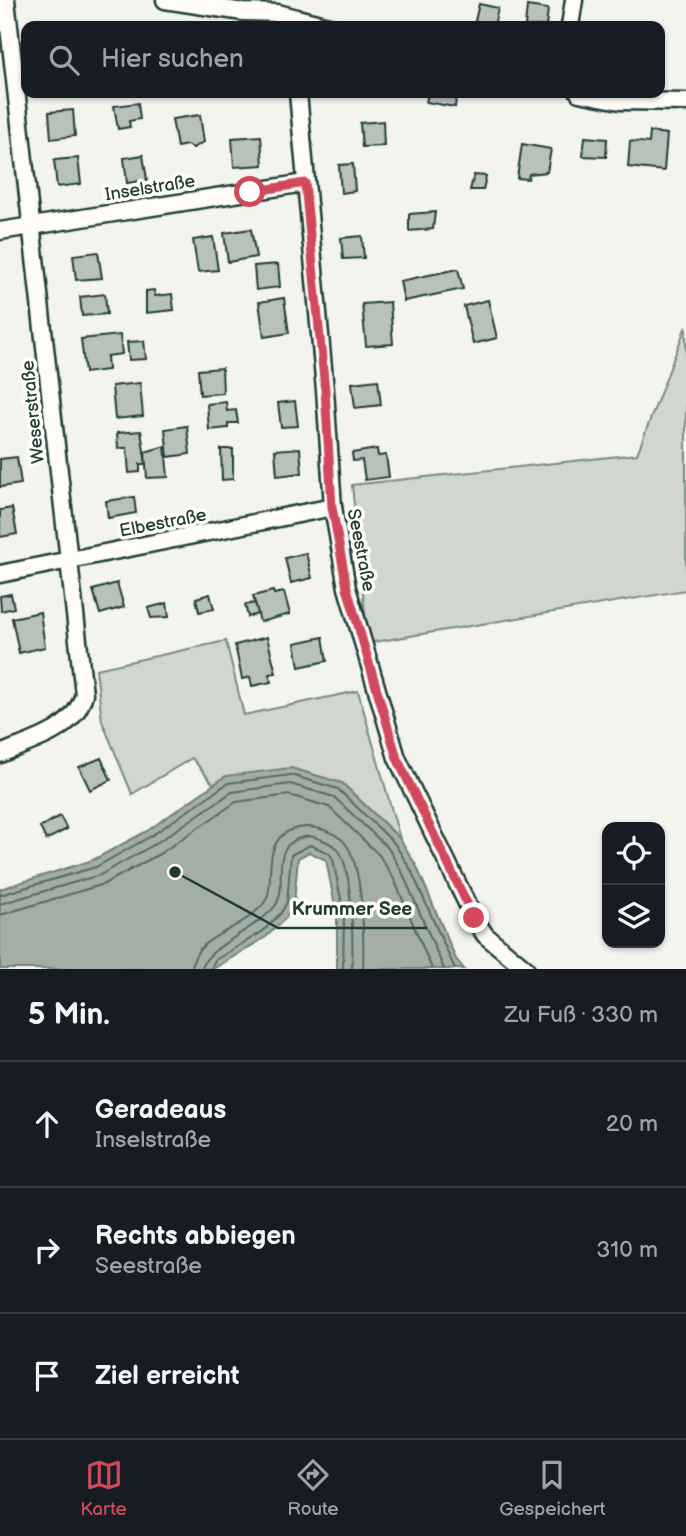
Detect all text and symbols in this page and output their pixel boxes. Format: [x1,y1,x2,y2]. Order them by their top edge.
search box [21,21,665,98]
icon: search [45,41,83,79]
text: Hier suchen [101,44,244,75]
street label: Inselstraße [104,170,197,205]
route start [234,176,265,207]
street label: Weserstraße [17,359,49,465]
street label: Elbestraße [118,504,209,542]
street label: Seestraße [343,507,379,593]
map controls [602,822,665,948]
button: locate [602,822,665,885]
button: layers [602,885,665,948]
callout: Krummer See [278,888,427,928]
text: Krummer See [292,898,412,921]
route end [458,902,489,933]
text: 5 Min. [28,997,110,1033]
text: Zu Fuß · 330 m [504,1001,658,1029]
text: Geradeaus [95,1095,226,1126]
icon: ahead [28,1105,66,1143]
text: 20 m [606,1110,658,1138]
text: Inselstraße [95,1126,211,1154]
text: Rechts abbiegen [95,1221,296,1252]
icon: right [28,1231,66,1269]
text: 310 m [596,1236,658,1264]
text: Seestraße [95,1252,202,1280]
icon: arrive [28,1357,66,1395]
text: Ziel erreicht [95,1361,239,1392]
tab: Karte [80,1456,127,1521]
tab: Route [287,1456,339,1521]
tab: Gespeichert [499,1456,606,1521]

